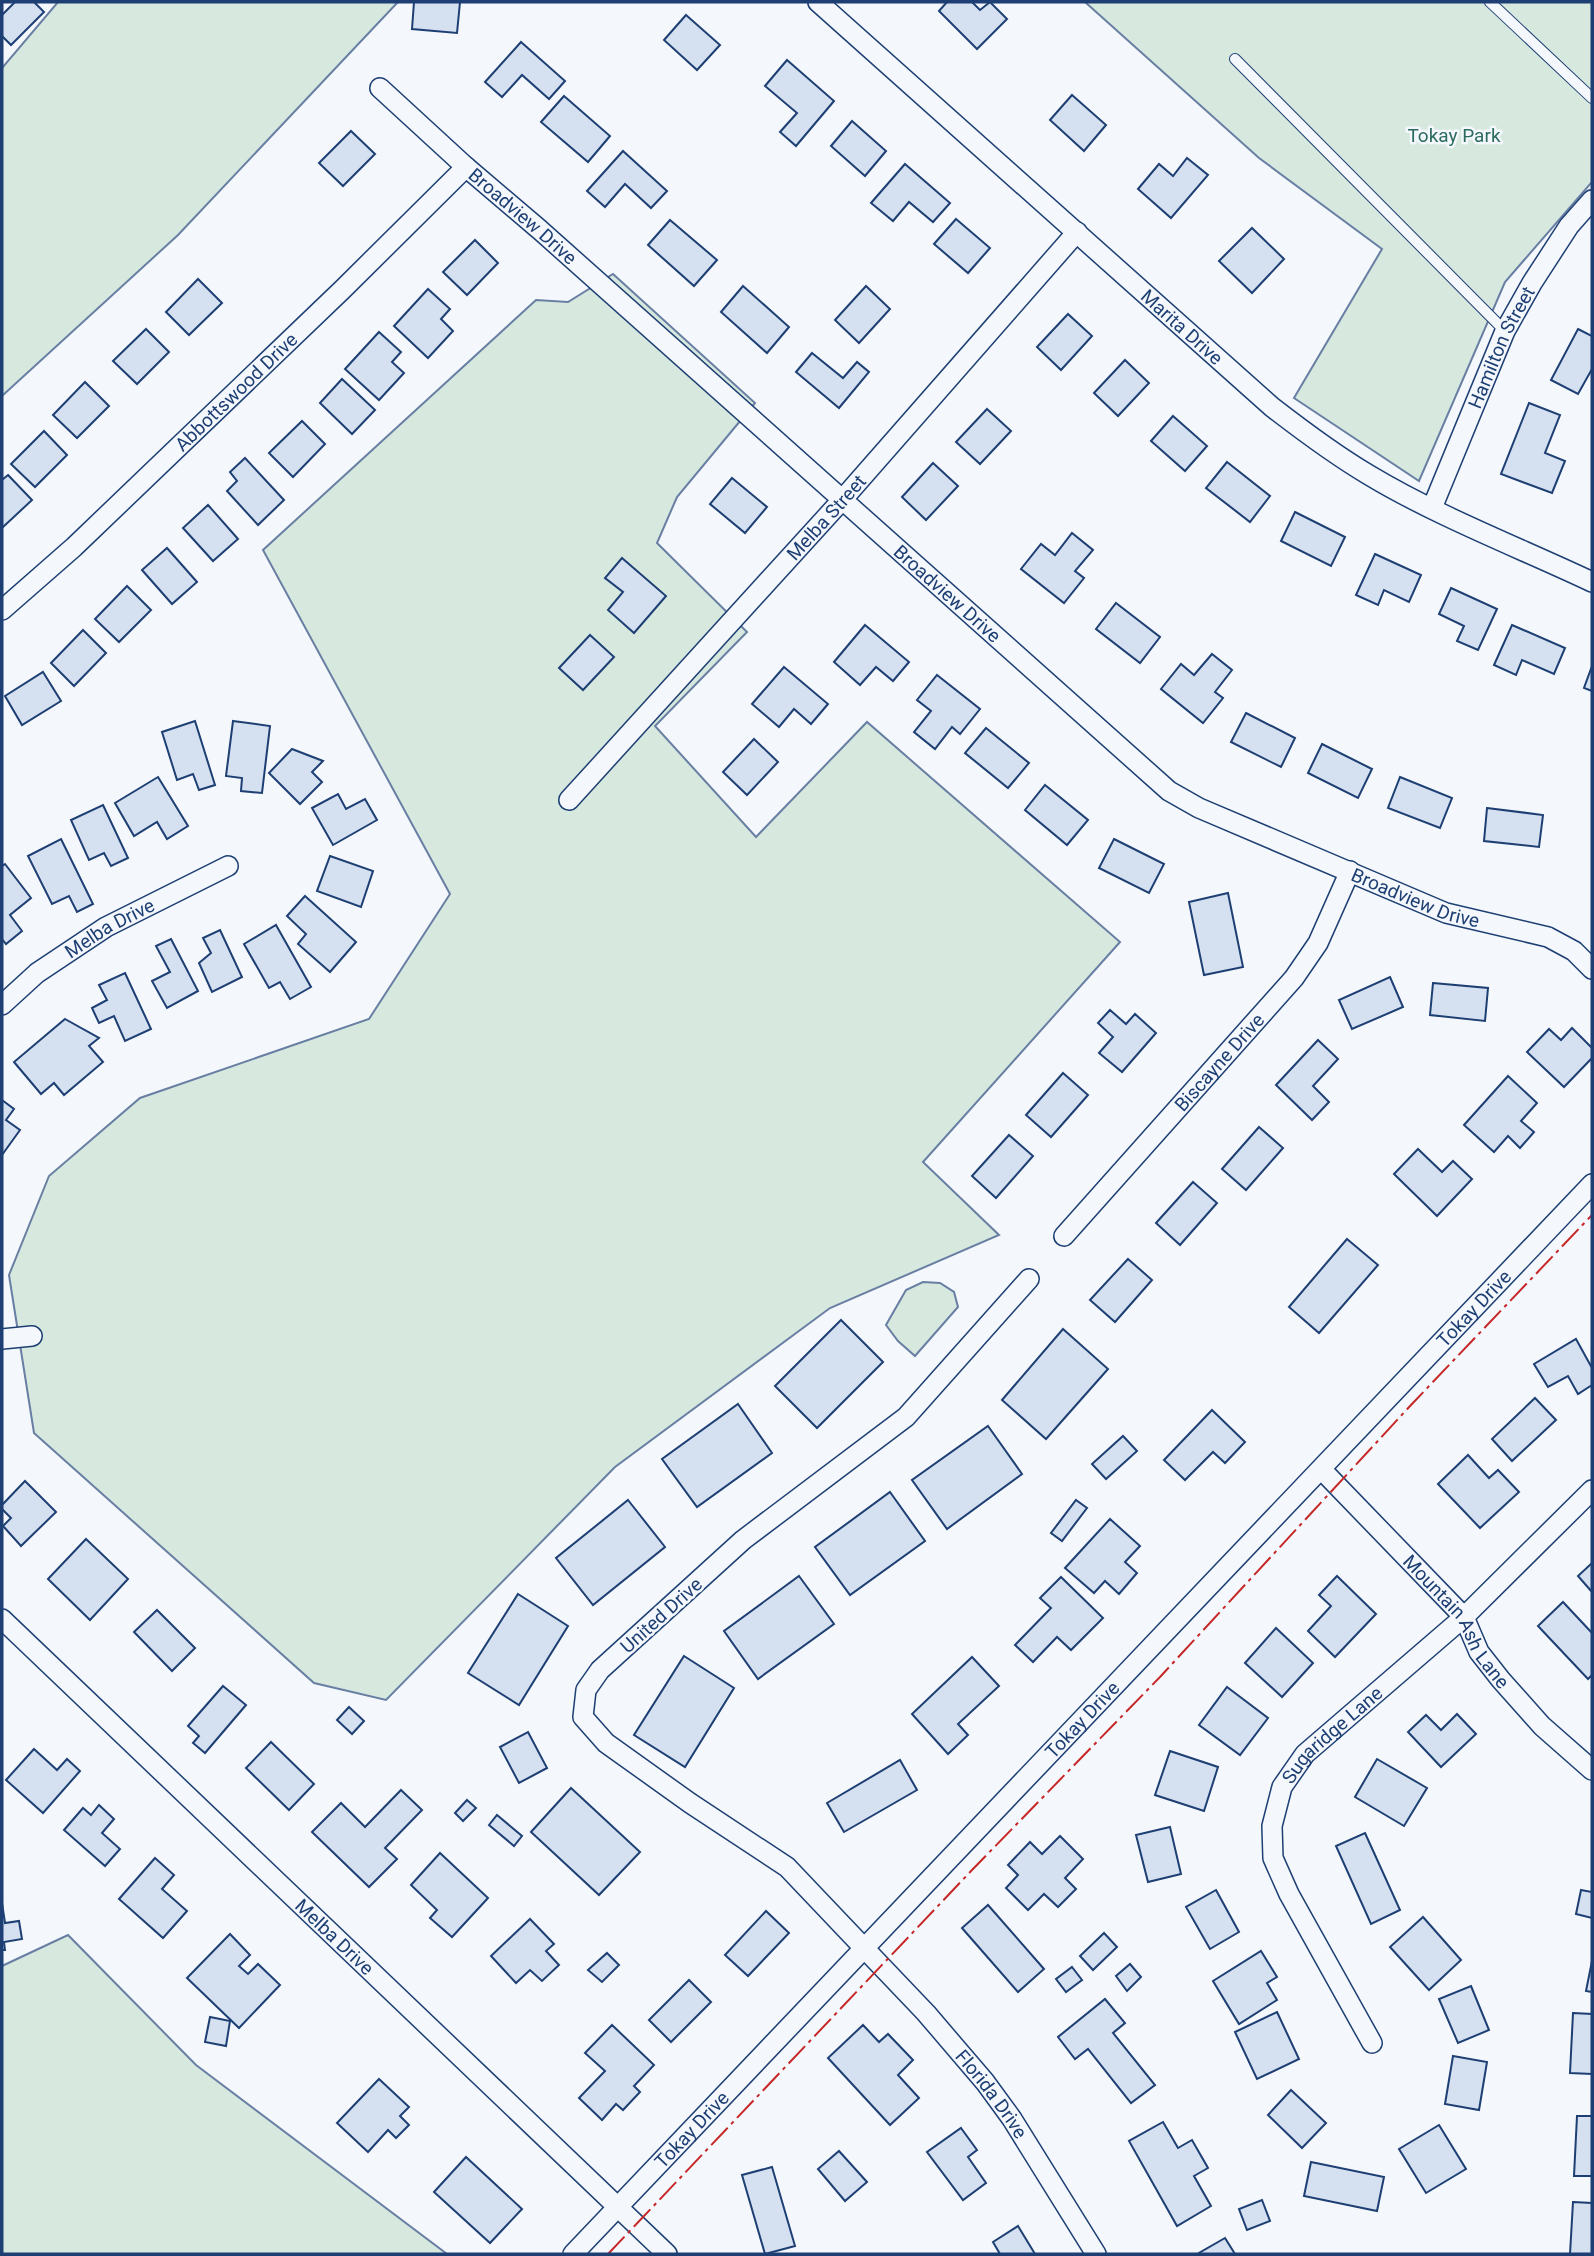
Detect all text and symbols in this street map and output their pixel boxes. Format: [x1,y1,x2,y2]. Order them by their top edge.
park label: Tokay Park [1407,124,1501,147]
street label: Broadview Drive [464,163,582,269]
street label: Hamilton Street [1463,282,1540,412]
street label: Marita Drive [1136,285,1228,370]
street label: Abbottswood Drive [170,328,302,456]
street label: Melba Street [782,470,871,565]
street label: Broadview Drive [889,540,1005,648]
street label: Broadview Drive [1348,863,1482,933]
street label: Melba Drive [61,894,158,963]
street label: Biscayne Drive [1170,1009,1269,1116]
street label: Tokay Drive [1432,1265,1516,1352]
street label: Mountain Ash Lane [1398,1550,1514,1693]
street label: United Drive [616,1573,707,1658]
street label: Tokay Drive [1040,1677,1124,1763]
street label: Sugaridge Lane [1277,1682,1387,1788]
street label: Melba Drive [290,1894,378,1980]
street label: Florida Drive [950,2045,1032,2143]
street label: Tokay Drive [650,2087,734,2173]

